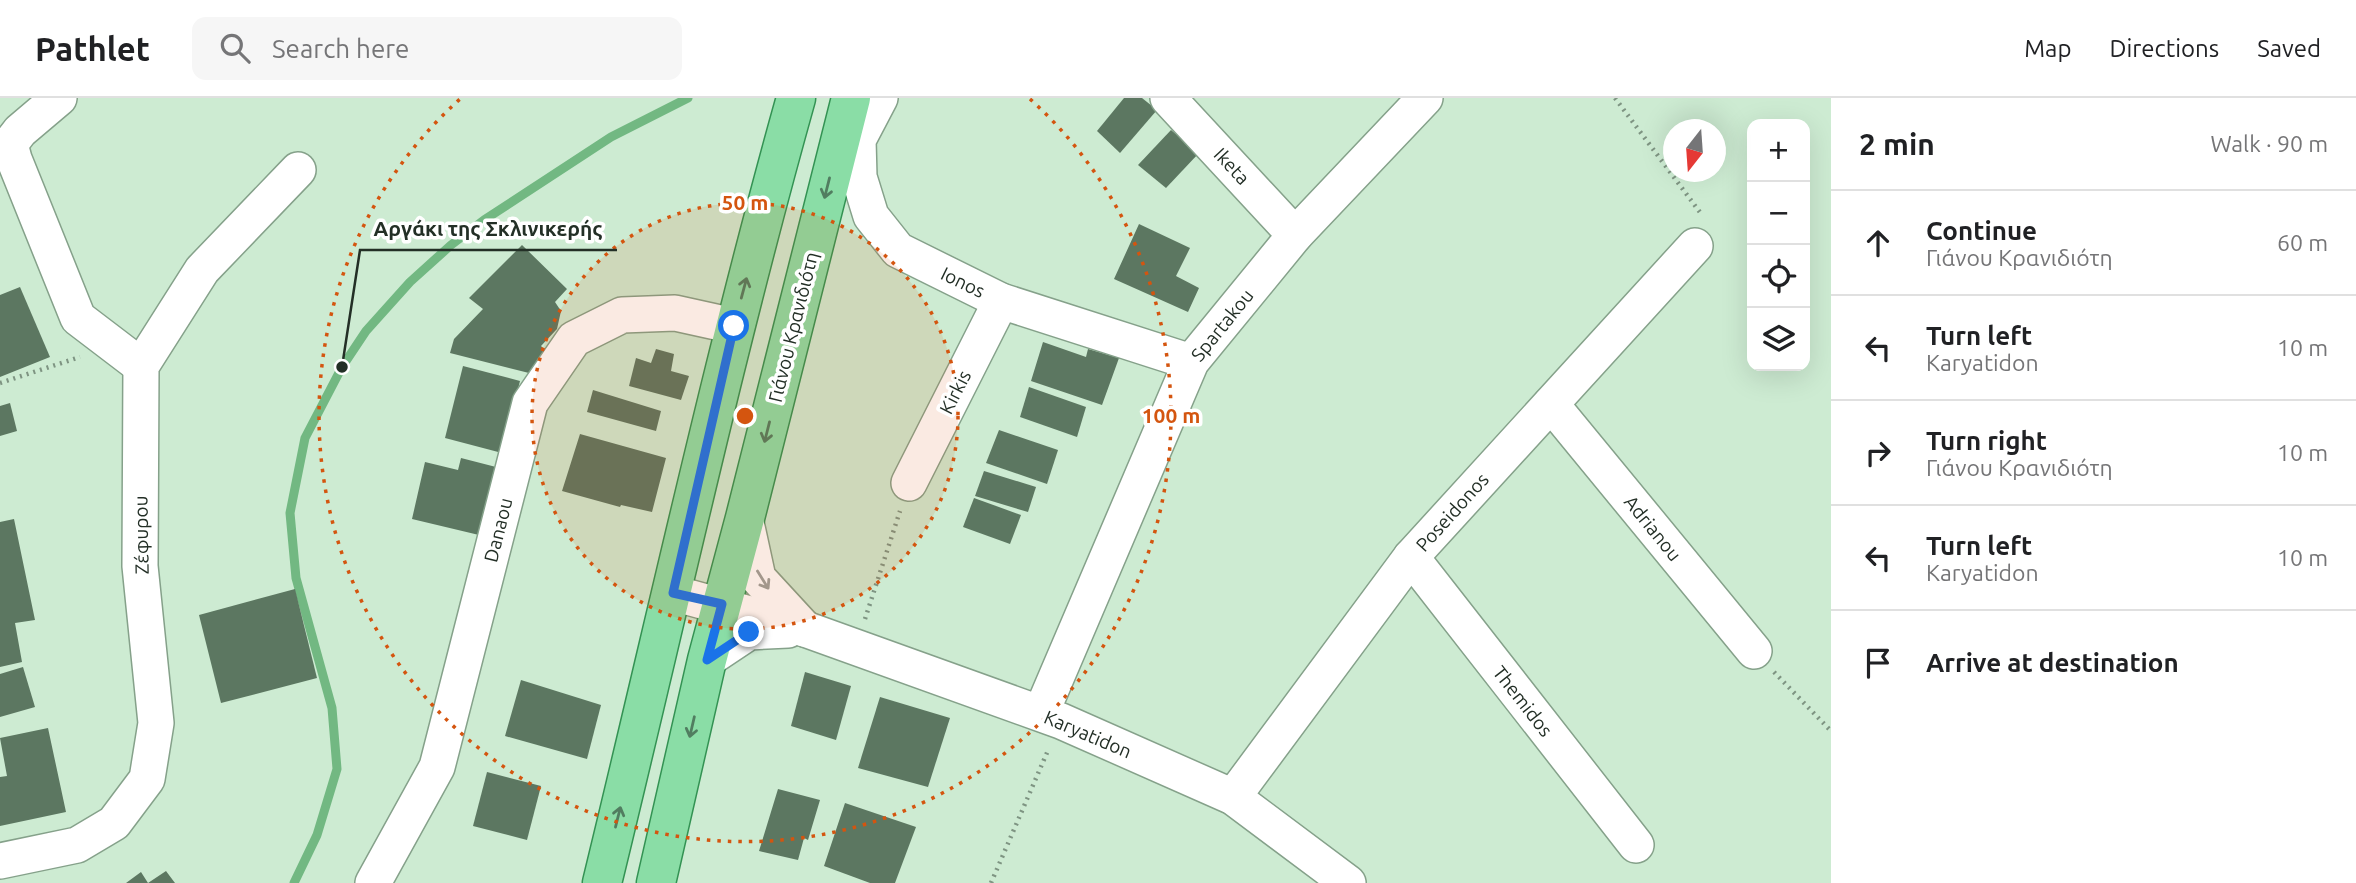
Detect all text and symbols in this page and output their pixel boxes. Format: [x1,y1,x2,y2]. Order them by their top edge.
search box [192,17,682,80]
icon: search [216,29,254,67]
text: Pathlet [35,30,150,67]
text: Search here [272,34,409,63]
text: Map [2024,35,2071,62]
text: Directions [2109,35,2219,62]
text: Saved [2257,35,2321,62]
north arrow [1663,119,1726,182]
map controls [1747,119,1810,371]
button: + [1747,119,1810,182]
text: 2 min [1859,127,1935,161]
text: Walk · 90 m [2210,131,2328,156]
street label: Iketa [1210,143,1254,189]
one-way arrow [820,176,833,199]
button: − [1747,182,1810,245]
text: 50 m [722,190,768,214]
callout: Αργάκι της Σκλινικερής [360,208,617,250]
text: Αργάκι της Σκλινικερής [374,216,602,240]
text: Continue [1926,216,2037,245]
icon: ahead [1859,224,1897,262]
text: 60 m [2277,230,2328,255]
button: locate [1747,245,1810,308]
text: Γιάνου Κρανιδιότη [1926,245,2113,270]
street label: Γιάνου Κρανιδιότη [764,250,822,404]
street label: Ionos [937,262,989,302]
one-way arrow [738,277,751,300]
street label: Spartakou [1186,284,1258,366]
button: layers [1747,308,1810,371]
route start [718,310,749,341]
text: Turn left [1926,321,2032,350]
icon: left [1859,329,1897,367]
text: 10 m [2277,335,2328,360]
text: Karyatidon [1926,350,2039,375]
street label: Kirkis [935,366,975,418]
text: 100 m [1142,403,1200,427]
centre of rings [733,404,757,428]
one-way arrow [760,420,773,443]
text: Turn right [1926,426,2047,455]
icon: right [1859,434,1897,472]
text: 10 m [2277,440,2328,465]
text: Γιάνου Κρανιδιότη [1926,455,2113,480]
street label: Poseidonos [1411,468,1493,556]
street label: Adrianou [1620,491,1686,565]
street label: Ζέφυρου [129,495,153,575]
street label: Danaou [479,495,517,565]
text: Turn left [1926,531,2032,560]
icon: left [1859,539,1897,577]
text: 10 m [2277,545,2328,570]
text: Karyatidon [1926,560,2039,585]
one-way arrow [756,570,770,590]
route end [733,616,764,647]
icon: arrive [1859,644,1897,682]
text: Arrive at destination [1926,648,2179,677]
street label: Themidos [1489,661,1557,741]
street label: Karyatidon [1041,706,1135,762]
one-way arrow [685,715,698,738]
one-way arrow [612,806,625,829]

